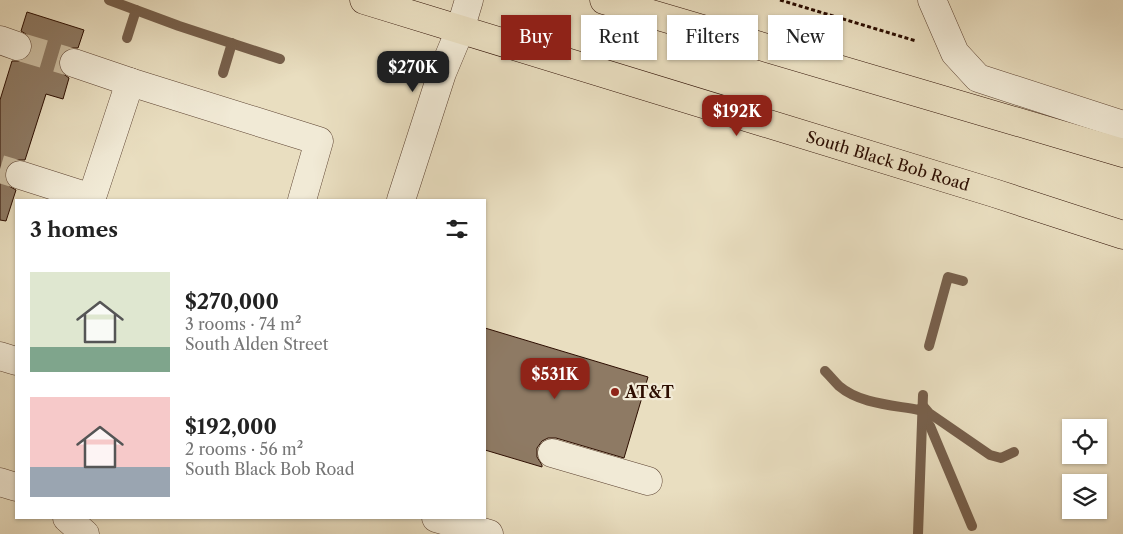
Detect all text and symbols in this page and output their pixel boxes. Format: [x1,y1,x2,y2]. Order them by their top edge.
chip: Buy [501,15,571,60]
chip: Rent [581,15,657,60]
chip: Filters [667,15,758,60]
chip: New [768,15,843,60]
pin: $270K [378,51,448,93]
text: $270K [388,57,438,77]
pin: $192K [702,94,772,137]
text: $192K [713,101,761,121]
street label: South Black Bob Road [804,126,972,195]
icon: filters [443,215,471,243]
text: 3 homes [30,217,118,242]
text: $270,000 [185,289,279,314]
icon: home [70,292,130,352]
text: 3 rooms · 74 m² [185,314,301,334]
text: South Alden Street [185,334,328,354]
pin: $531K [520,358,590,400]
text: $531K [532,364,578,384]
place label: AT&T [624,382,674,402]
marker: AT&T [609,386,621,398]
text: $192,000 [185,414,277,439]
icon: home [70,417,130,477]
map controls [1062,419,1107,519]
button: locate [1062,419,1107,464]
text: 2 rooms · 56 m² [185,439,303,459]
text: South Black Bob Road [185,459,355,479]
button: layers [1062,474,1107,519]

